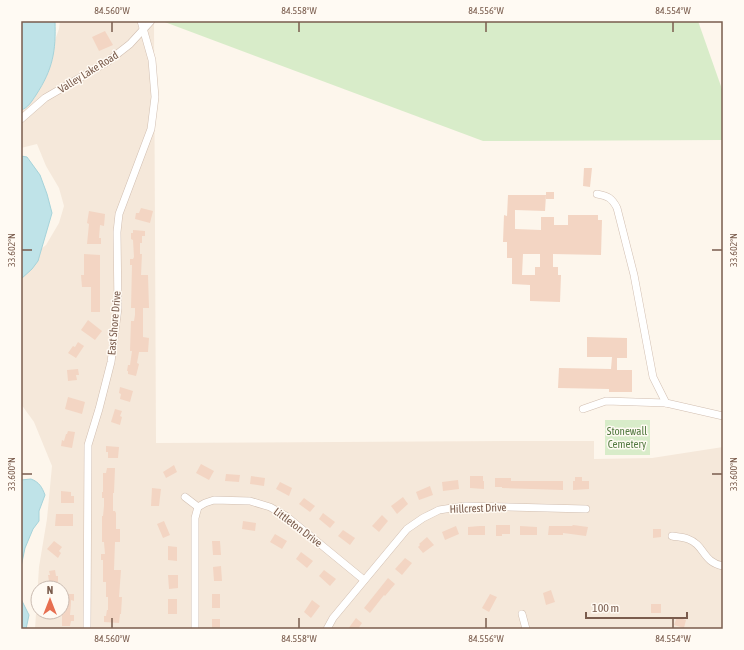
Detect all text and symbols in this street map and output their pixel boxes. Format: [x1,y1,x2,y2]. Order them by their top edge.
text: 84.560°W [94,5,130,16]
text: 84.558°W [281,5,317,16]
text: 84.556°W [468,5,504,16]
text: 84.554°W [655,5,691,16]
street label: Valley Lake Road [56,49,120,95]
text: 33.602°N [6,233,17,267]
text: 33.602°N [728,233,739,267]
street label: East Shore Drive [105,290,123,356]
park label: Stonewall Cemetery [607,425,647,450]
text: 33.600°N [6,457,17,491]
text: 33.600°N [728,457,739,491]
street label: Hillcrest Drive [449,501,507,515]
street label: Littleton Drive [271,505,325,549]
north arrow [30,580,70,620]
text: N [47,584,53,596]
scale bar [586,594,687,620]
text: 100 m [592,601,619,615]
text: 84.560°W [94,633,130,644]
text: 84.558°W [281,633,317,644]
text: 84.556°W [468,633,504,644]
text: 84.554°W [655,633,691,644]

